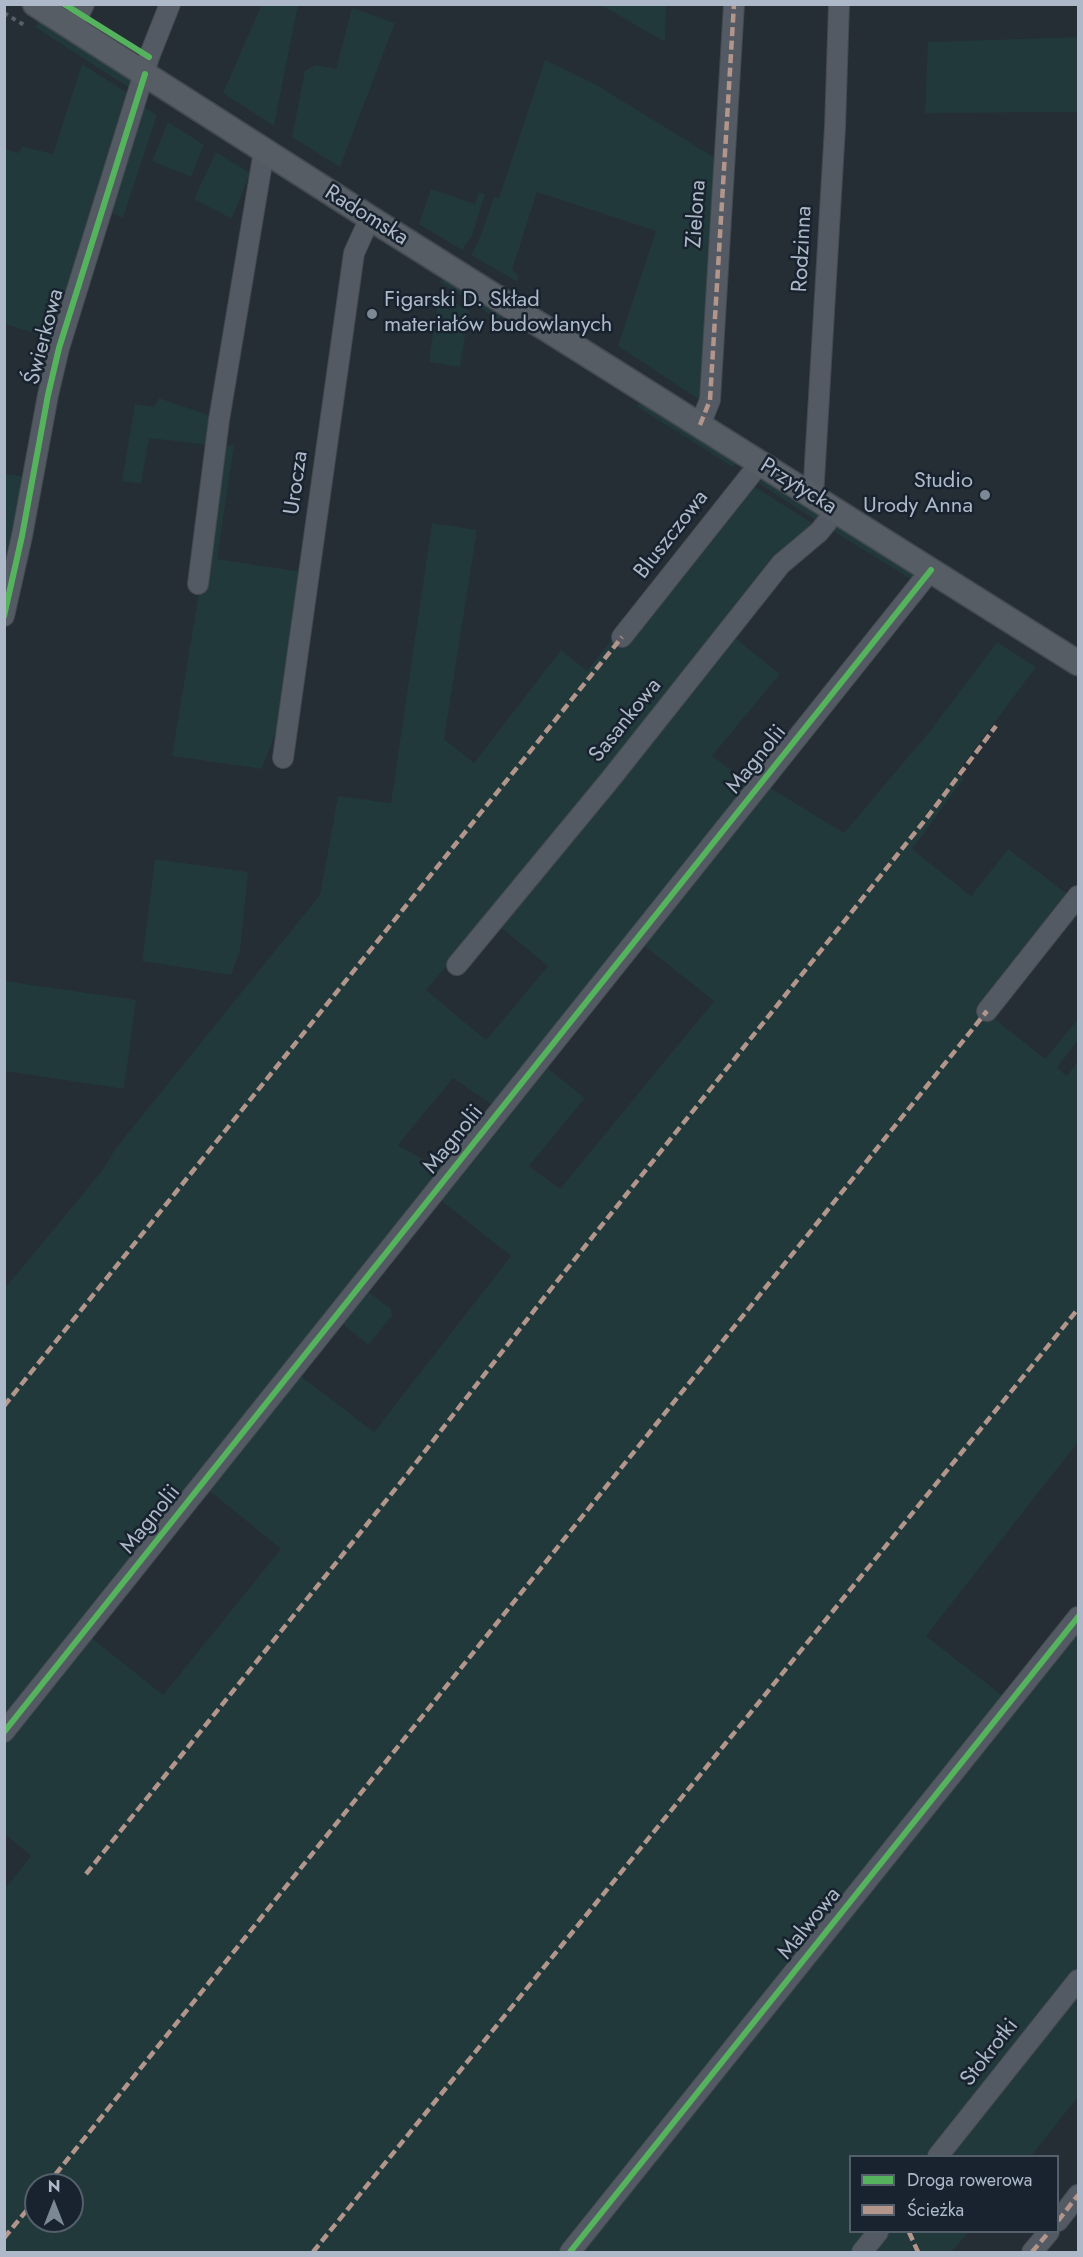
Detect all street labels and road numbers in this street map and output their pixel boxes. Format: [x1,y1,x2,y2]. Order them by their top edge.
street label: Zielona [681,179,713,249]
street label: Radomska [319,180,413,252]
street label: Rodzinna [788,205,818,293]
street label: Świerkowa [20,286,70,388]
street label: Urocza [279,449,315,517]
street label: Przytycka [755,453,841,521]
street label: Bluszczowa [629,485,715,585]
street label: Sasankowa [584,674,668,768]
street label: Magnolii [721,720,793,800]
street label: Magnolii [418,1100,490,1180]
street label: Magnolii [115,1480,187,1560]
street label: Malwowa [773,1883,847,1965]
street label: Stokrotki [955,2014,1025,2092]

